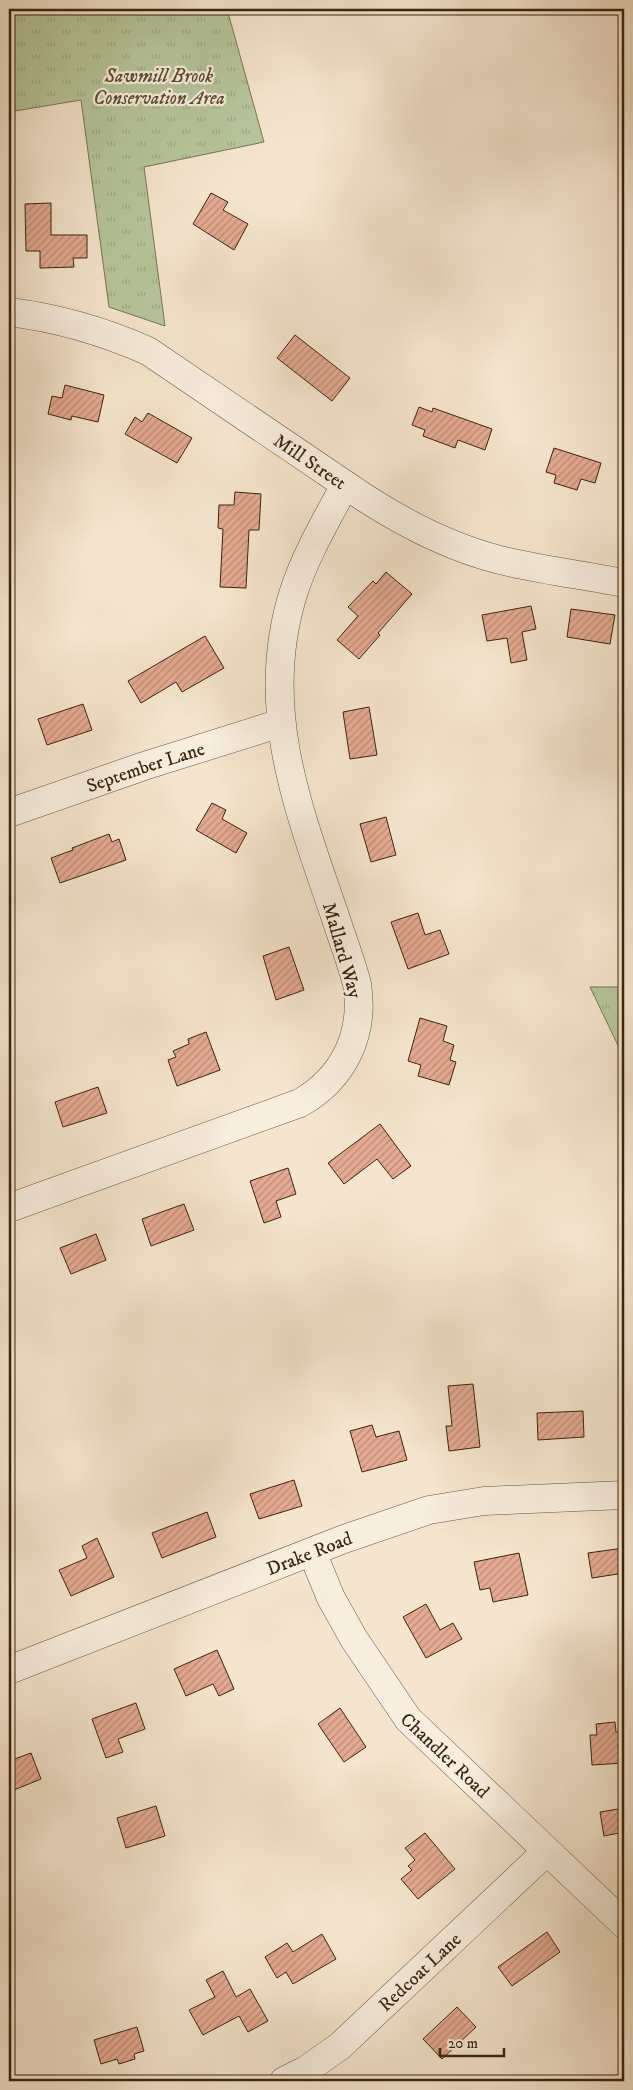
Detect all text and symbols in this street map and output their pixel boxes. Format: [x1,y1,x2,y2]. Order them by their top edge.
park label: Sawmill Brook Conservation Area [93,65,225,110]
street label: Mill Street [269,430,350,495]
street label: September Lane [84,738,208,798]
street label: Mallard Way [317,900,366,1002]
street label: Drake Road [263,1527,356,1581]
street label: Chandler Road [395,1708,494,1804]
street label: Redcoat Lane [374,1928,466,2017]
scale bar [440,2025,504,2057]
text: 20 m [448,2034,478,2053]

